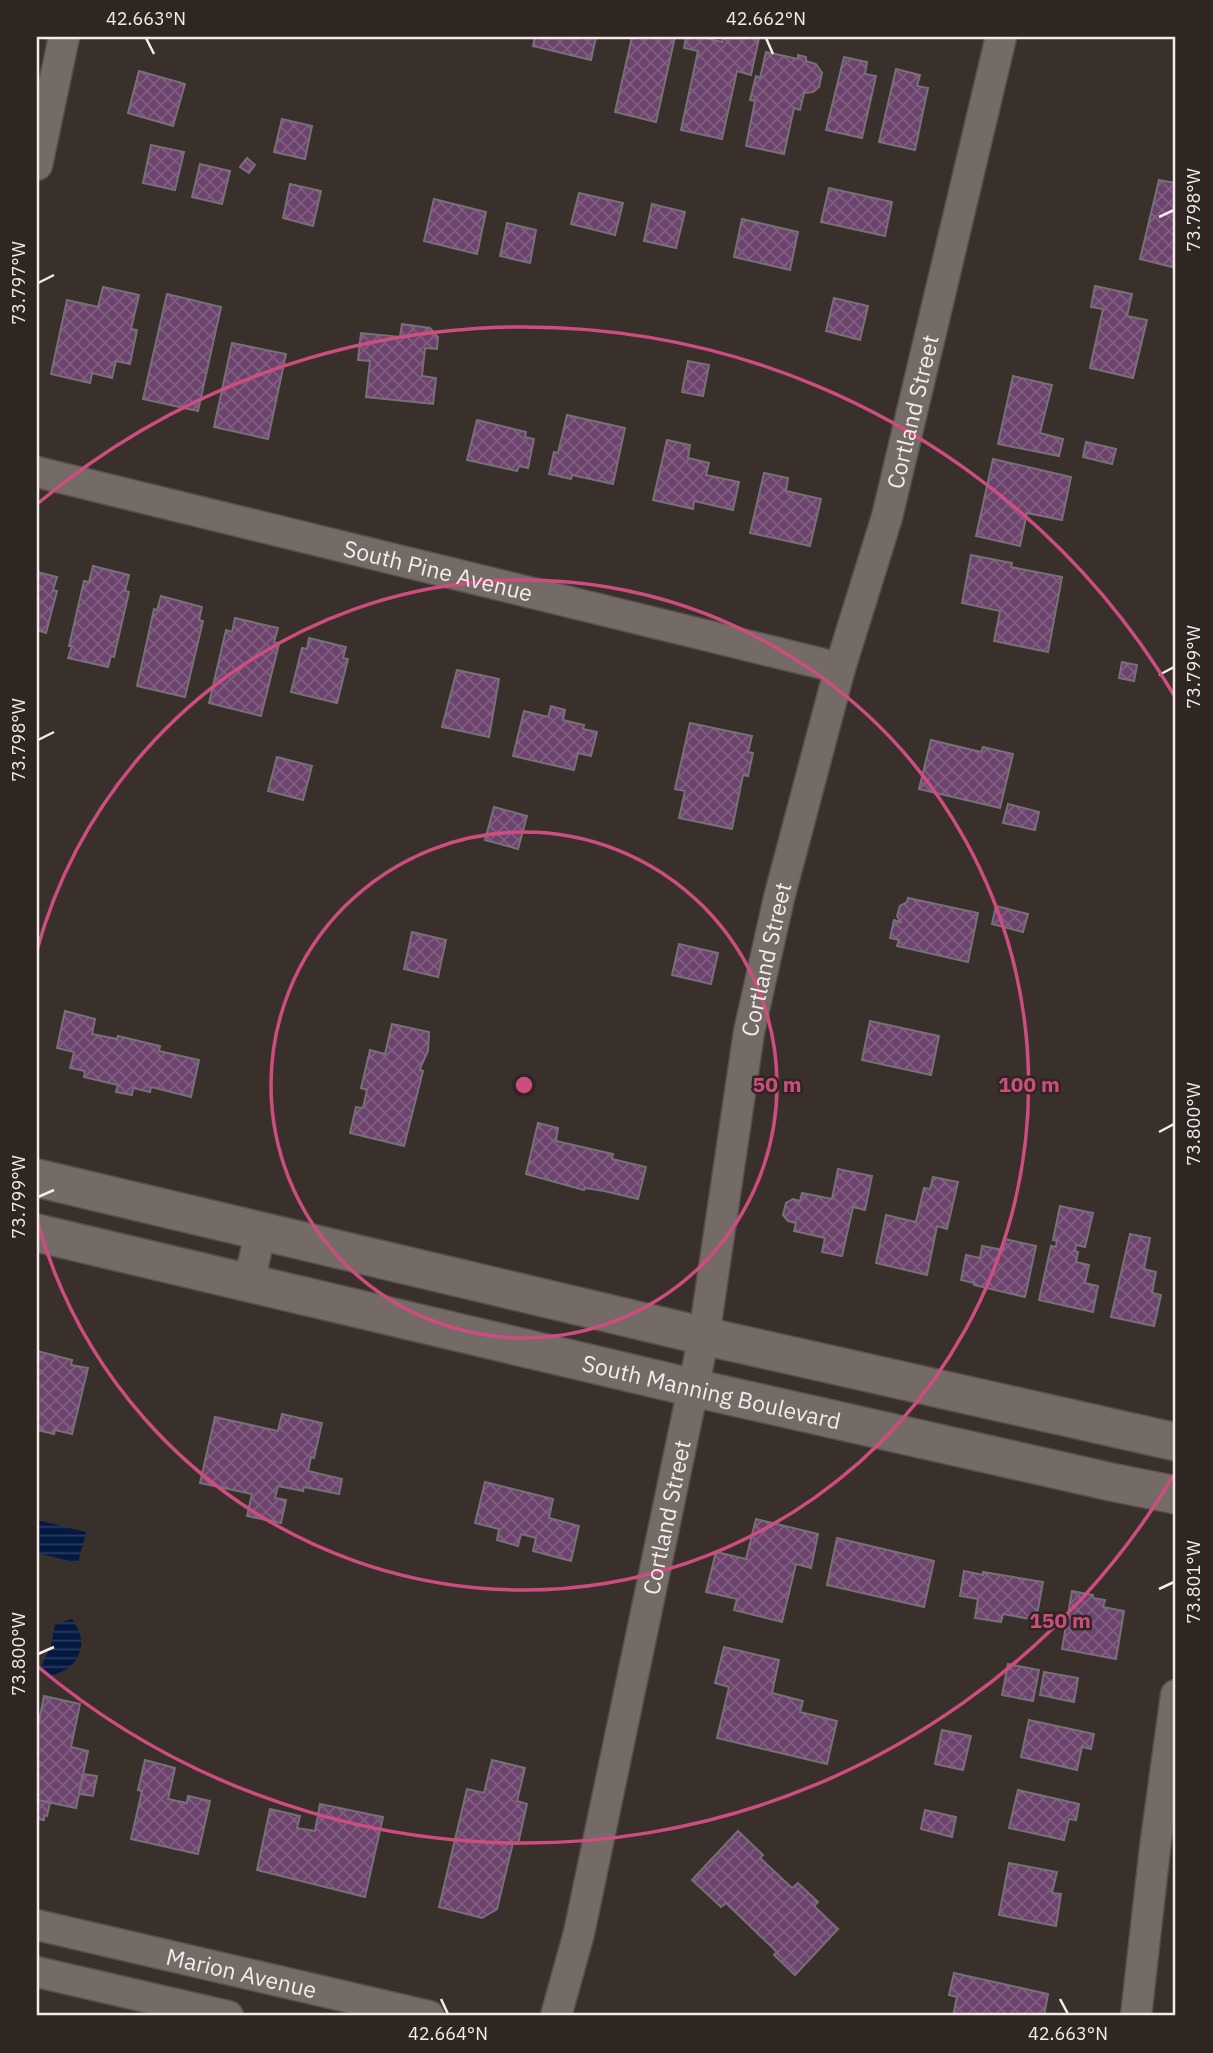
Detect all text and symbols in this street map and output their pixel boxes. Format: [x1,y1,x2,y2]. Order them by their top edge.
text: 42.663°N [106,7,186,30]
text: 42.662°N [726,7,806,30]
text: 73.798°W [1182,168,1205,252]
text: 73.797°W [7,241,30,325]
street label: Cortland Street [879,332,945,492]
street label: South Pine Avenue [341,532,536,607]
text: 73.799°W [1182,625,1205,709]
text: 73.798°W [7,698,30,782]
street label: Cortland Street [733,879,798,1039]
text: 50 m [753,1070,801,1098]
text: 100 m [998,1070,1060,1098]
centre of rings [512,1073,536,1097]
text: 73.800°W [1182,1082,1205,1166]
text: 73.799°W [7,1155,30,1239]
street label: South Manning Boulevard [579,1347,844,1436]
street label: Cortland Street [635,1437,697,1597]
text: 73.801°W [1182,1540,1205,1624]
text: 150 m [1029,1606,1091,1634]
text: 73.800°W [7,1612,30,1696]
street label: Marion Avenue [163,1941,320,2004]
text: 42.664°N [408,2022,488,2045]
text: 42.663°N [1028,2022,1108,2045]

